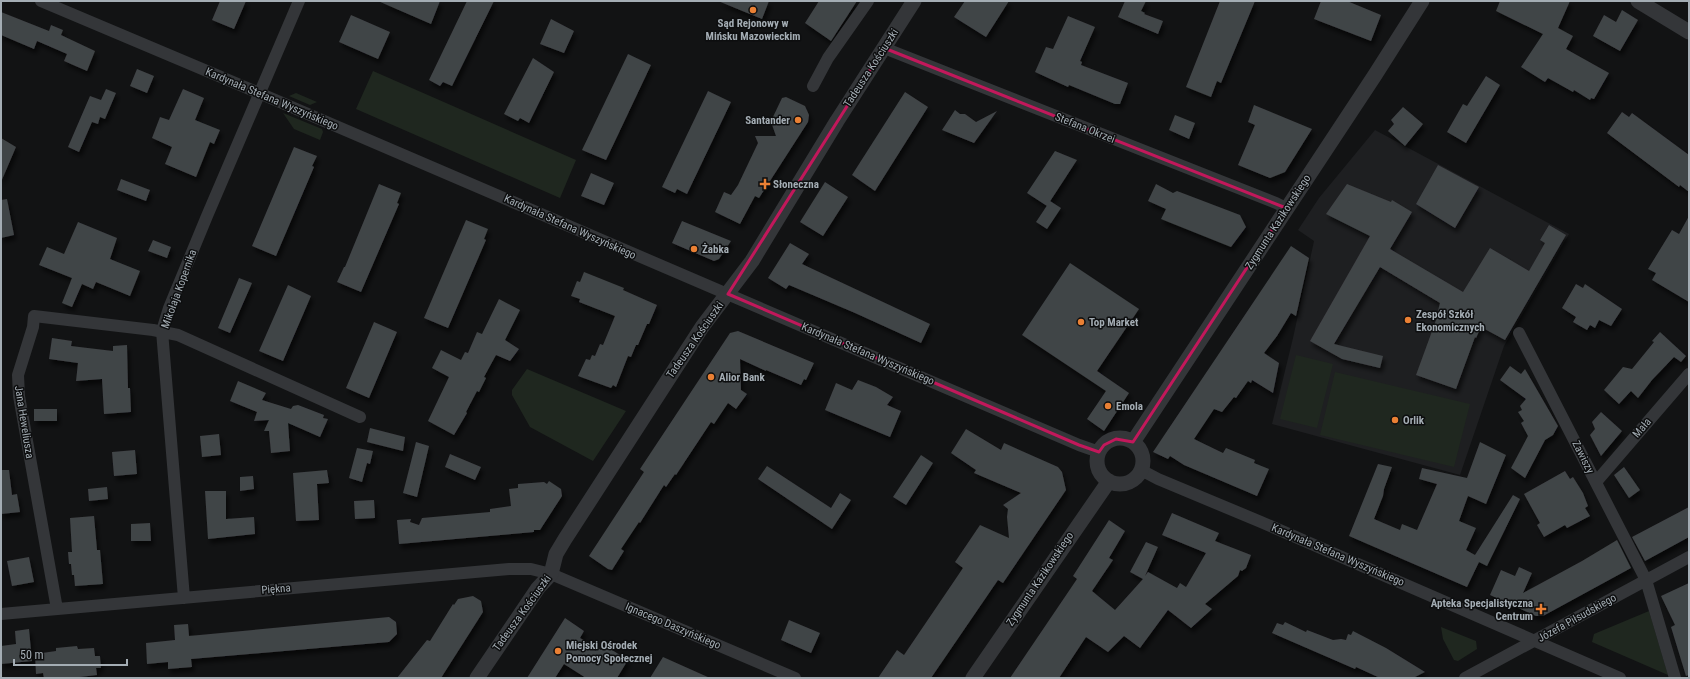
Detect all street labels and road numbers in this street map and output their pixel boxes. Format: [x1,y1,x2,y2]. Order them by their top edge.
street label: Tadeusza Kościuszki [841,26,901,110]
street label: Kardynała Stefana Wyszyńskiego [204,65,341,133]
street label: Stefana Okrzei [1053,110,1117,146]
street label: Zygmunta Kazikowskiego [1242,172,1314,272]
street label: Kardynała Stefana Wyszyńskiego [502,192,638,262]
street label: Mikołaja Kopernika [159,248,199,330]
street label: Tadeusza Kościuszki [664,299,726,381]
street label: Kardynała Stefana Wyszyńskiego [800,320,937,388]
street label: Jana Heweliusza [12,385,36,459]
street label: Mała [1630,416,1654,440]
street label: Zawiszy [1569,438,1597,476]
street label: Kardynała Stefana Wyszyńskiego [1270,521,1407,589]
street label: Zygmunta Kazikowskiego [1004,529,1077,628]
street label: Tadeusza Kościuszki [490,573,554,653]
street label: Piękna [261,581,291,597]
street label: Józefa Piłsudskiego [1535,591,1619,645]
street label: Ignacego Daszyńskiego [623,600,723,652]

